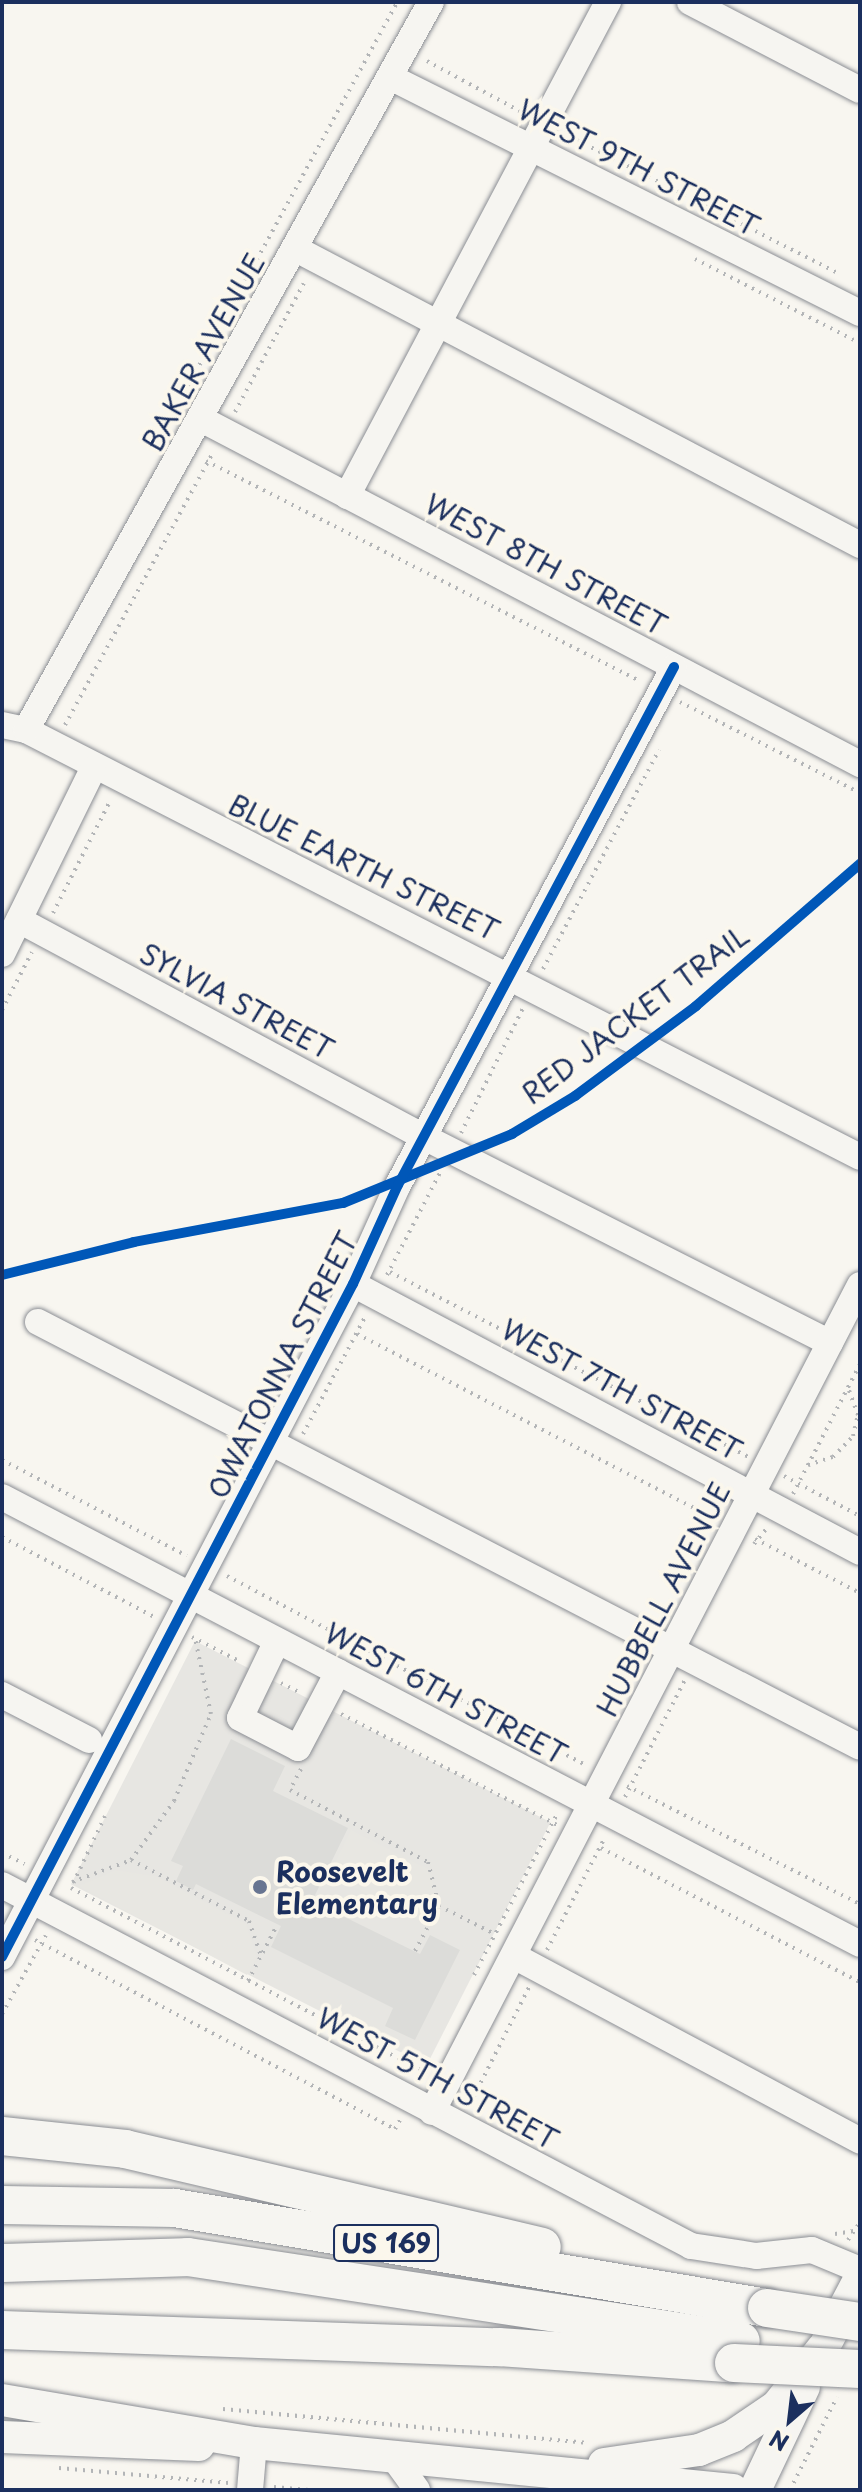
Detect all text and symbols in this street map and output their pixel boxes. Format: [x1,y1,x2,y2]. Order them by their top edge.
street label: WEST 9TH STREET [512,91,766,243]
street label: BAKER AVENUE [134,246,272,458]
street label: WEST 8TH STREET [420,486,672,642]
street label: BLUE EARTH STREET [222,786,506,948]
street label: RED JACKET TRAIL [514,917,756,1111]
street label: SYLVIA STREET [134,935,340,1067]
street label: OWATONNA STREET [200,1227,364,1503]
street label: WEST 7TH STREET [496,1311,748,1467]
street label: HUBBELL AVENUE [590,1477,736,1721]
street label: WEST 6TH STREET [319,1615,573,1771]
place label: Roosevelt Elementary [276,1854,438,1920]
marker: Roosevelt Elementary [251,1878,269,1896]
street label: WEST 5TH STREET [311,2000,565,2156]
road number: US 169 [332,2221,440,2265]
north arrow [750,2380,830,2460]
text: N [763,2423,794,2460]

